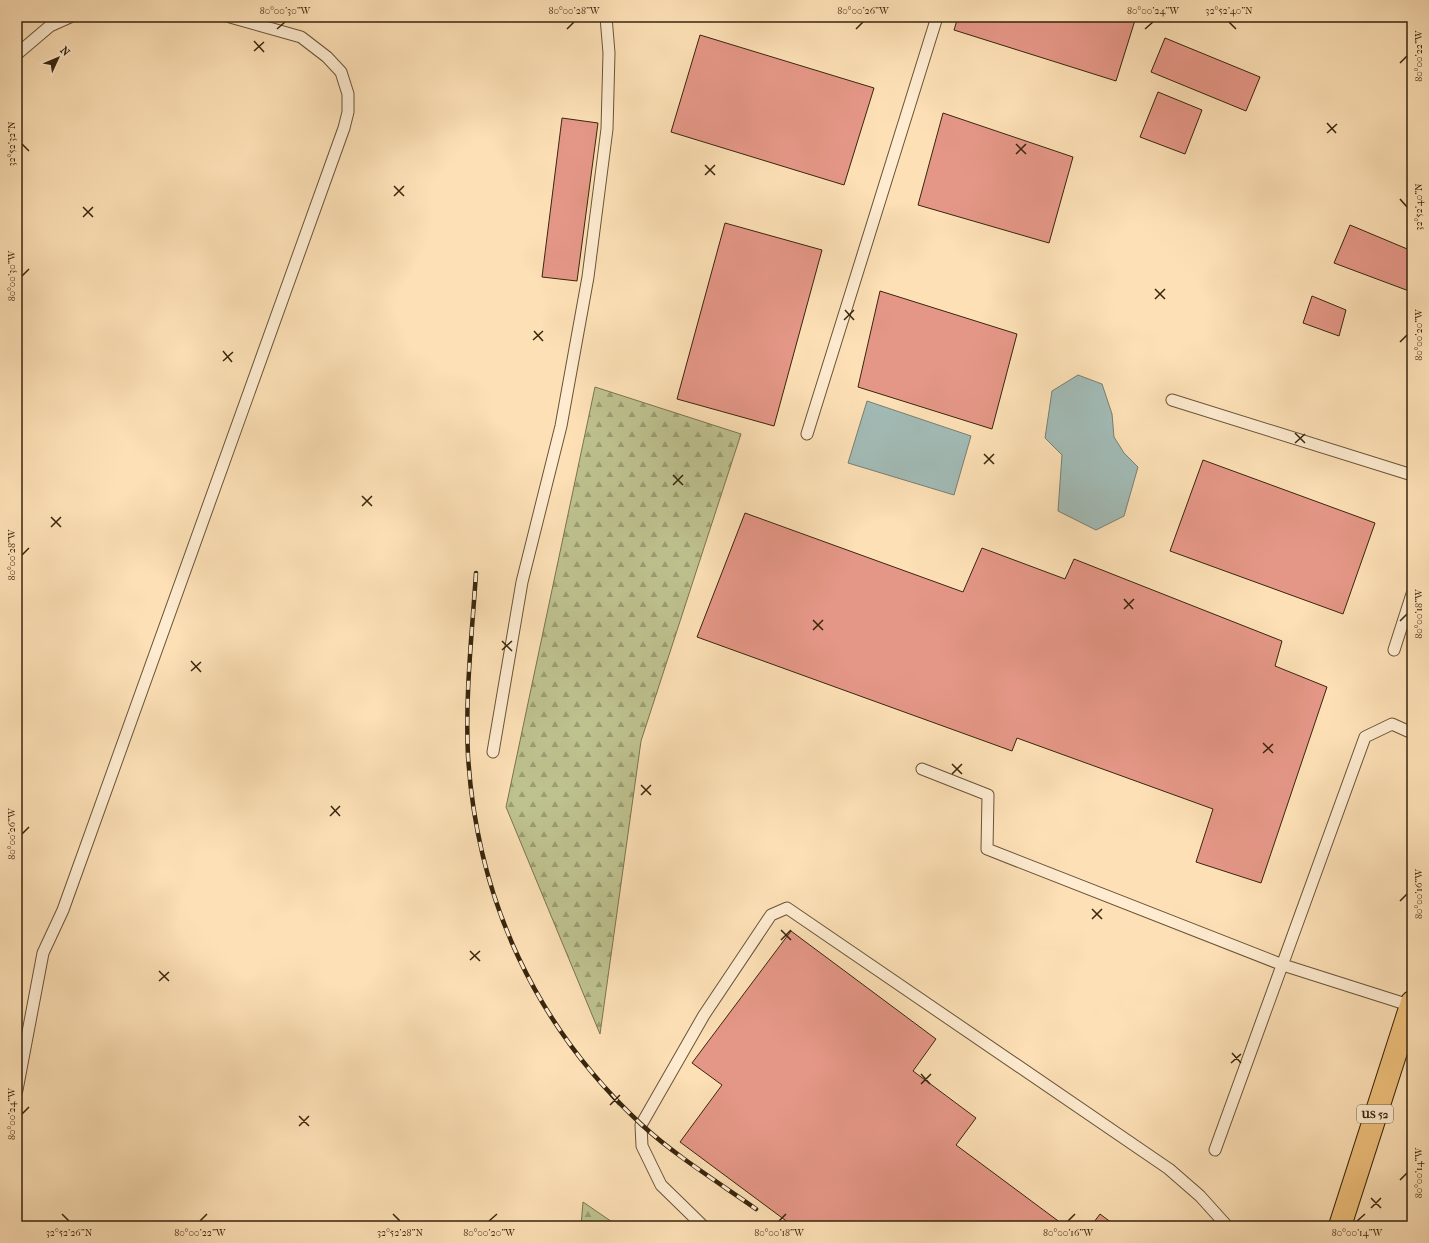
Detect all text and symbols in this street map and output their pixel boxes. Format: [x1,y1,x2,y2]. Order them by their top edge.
text: 80°00'30"W [260,5,312,17]
text: 80°00'28"W [548,5,601,17]
text: 80°00'26"W [837,5,890,17]
text: 80°00'24"W [1127,5,1180,17]
text: 32°52'40"N [1205,5,1253,17]
text: 80°00'22"W [1413,29,1425,82]
north arrow [38,38,78,78]
text: N [57,44,73,59]
text: 32°52'32"N [6,121,18,167]
text: 32°52'40"N [1413,183,1425,231]
text: 80°00'30"W [6,249,18,301]
text: 80°00'20"W [1413,308,1425,361]
text: 80°00'28"W [6,528,18,581]
text: 80°00'18"W [1413,588,1425,639]
text: 80°00'26"W [6,807,18,860]
text: 80°00'16"W [1413,868,1425,919]
text: 80°00'24"W [6,1087,18,1140]
road number: US 52 [1357,1105,1393,1123]
text: 80°00'14"W [1413,1147,1425,1198]
text: 32°52'26"N [46,1227,93,1239]
text: 80°00'22"W [174,1227,227,1239]
text: 32°52'28"N [377,1227,423,1239]
text: 80°00'20"W [463,1227,516,1239]
text: 80°00'18"W [754,1227,805,1239]
text: 80°00'16"W [1043,1227,1094,1239]
text: 80°00'14"W [1332,1227,1383,1239]

